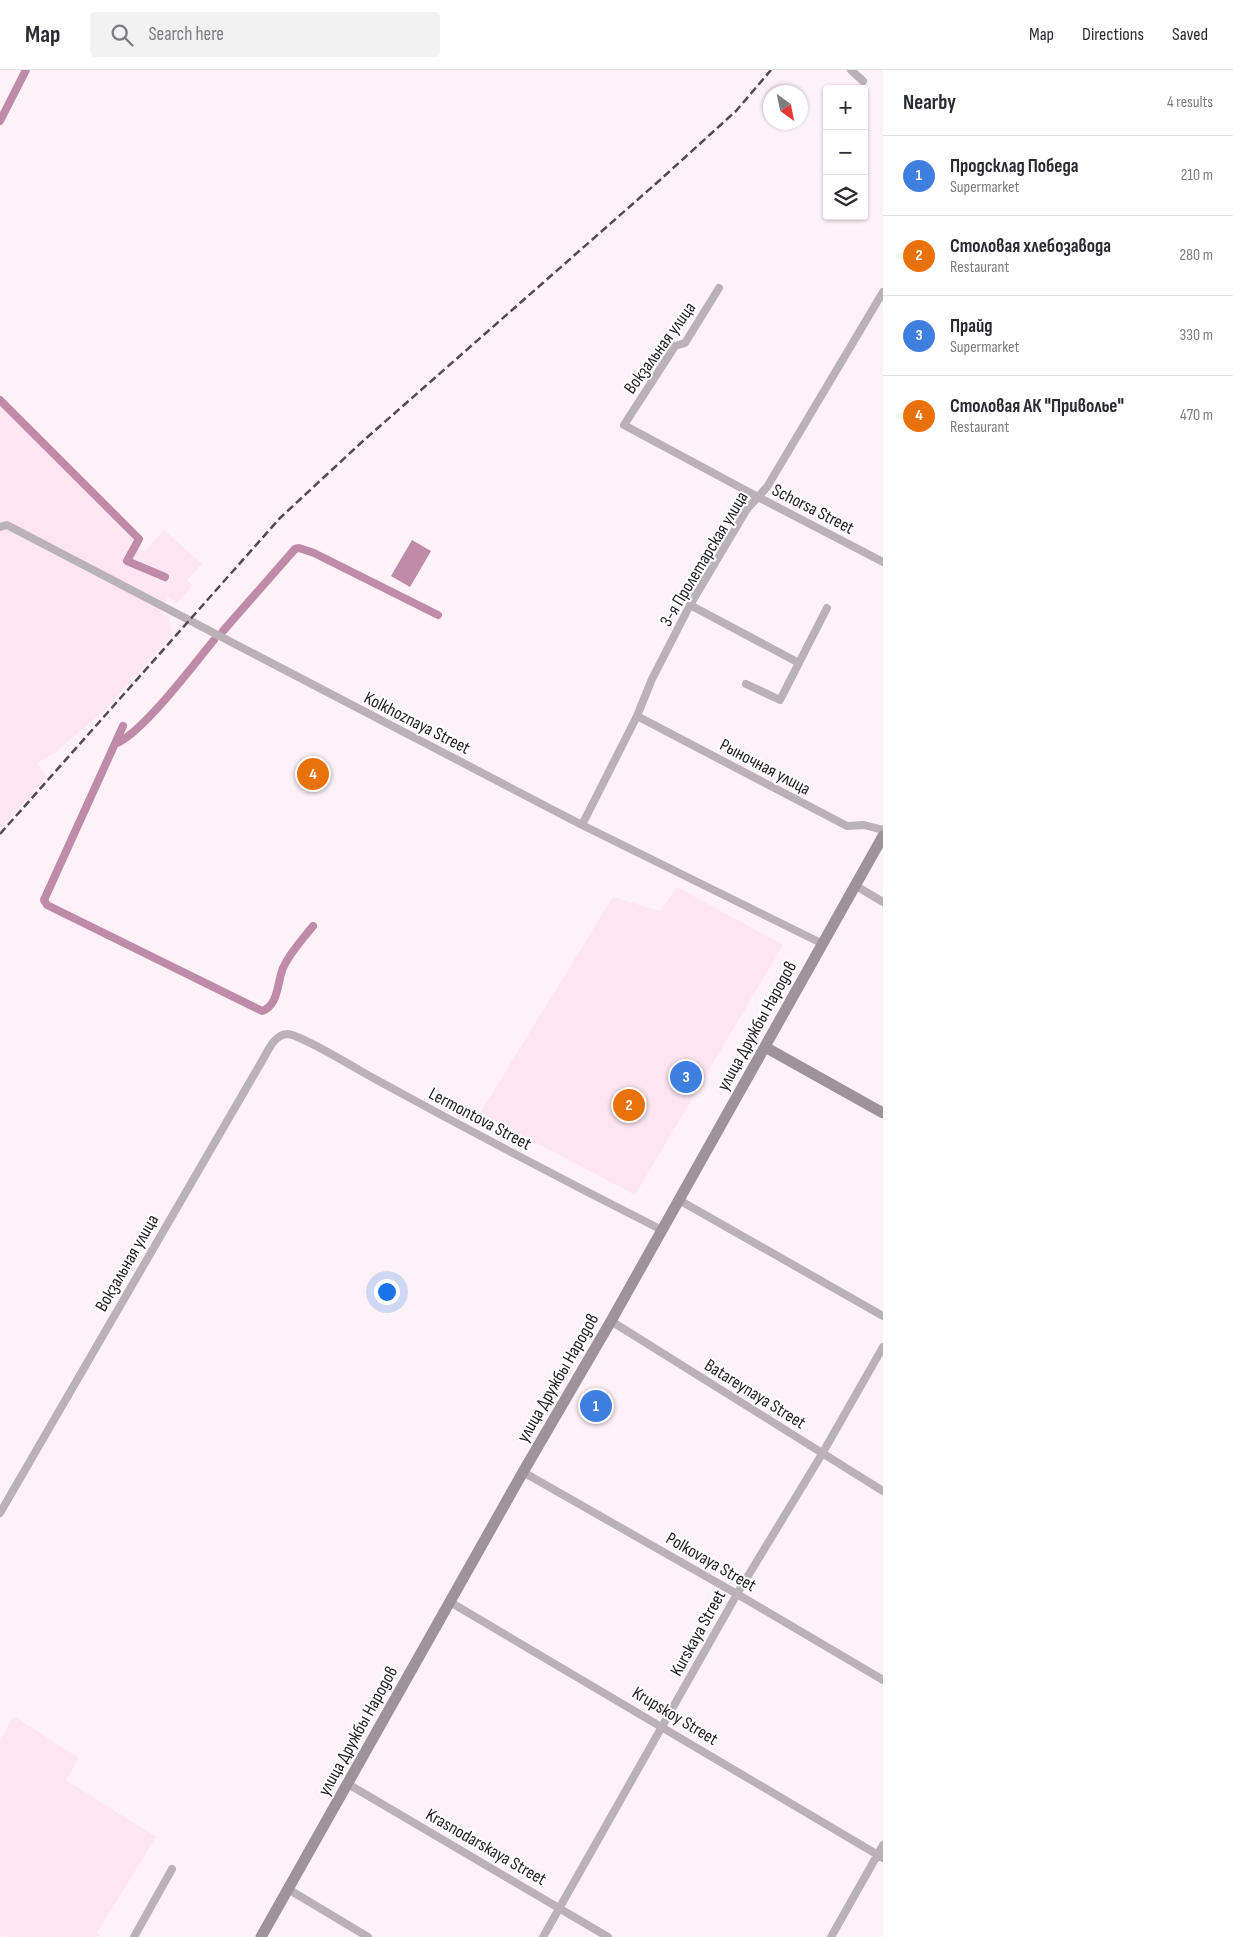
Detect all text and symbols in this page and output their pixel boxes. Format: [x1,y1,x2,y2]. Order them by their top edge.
search box [90,12,440,57]
text: Map [25,20,60,49]
icon: search [108,21,136,49]
text: Search here [148,23,224,46]
text: Map [1029,24,1054,45]
text: Directions [1082,24,1144,45]
text: Saved [1172,24,1208,45]
north arrow [763,85,808,130]
map controls [823,85,868,220]
button: + [823,85,868,130]
text: Nearby [903,90,956,115]
text: 4 results [1167,93,1213,112]
button: − [823,130,868,175]
text: Продсклад Победа [950,155,1078,178]
text: 1 [916,166,922,185]
text: 210 m [1181,166,1213,185]
button: layers [823,175,868,220]
text: Supermarket [950,178,1019,197]
text: Столовая хлебозавода [950,235,1111,258]
text: 2 [915,246,923,265]
text: 280 m [1179,246,1213,265]
text: Restaurant [950,258,1009,277]
street label: Вокзальная улица [620,298,700,398]
text: Прайд [950,315,993,338]
text: 3 [915,326,923,345]
text: 330 m [1180,326,1213,345]
text: Supermarket [950,338,1019,357]
text: Столовая АК "Приволье" [950,395,1124,418]
text: 4 [915,406,923,425]
text: 470 m [1180,406,1213,425]
text: Restaurant [950,418,1009,437]
street label: Schorsa Street [769,479,858,539]
street label: 3-я Пролетарская улица [655,488,753,630]
street label: Kolkhoznaya Street [361,687,474,759]
street label: Рыночная улица [716,734,814,800]
pin: 4 [297,755,329,793]
street label: улица Дружбы Народов [713,958,801,1094]
pin: 3 [670,1058,702,1096]
street label: Lermontova Street [425,1083,535,1155]
pin: 2 [613,1086,645,1124]
street label: Вокзальная улица [91,1211,163,1315]
your location [374,1279,400,1305]
street label: улица Дружбы Народов [513,1310,603,1446]
street label: Batareynaya Street [701,1355,810,1434]
pin: 1 [580,1387,612,1425]
street label: Polkovaya Street [662,1528,760,1596]
street label: Kurskaya Street [666,1586,730,1680]
street label: улица Дружбы Народов [314,1663,402,1799]
street label: Krupskoy Street [628,1682,722,1750]
street label: Krasnodarskaya Street [422,1804,550,1890]

